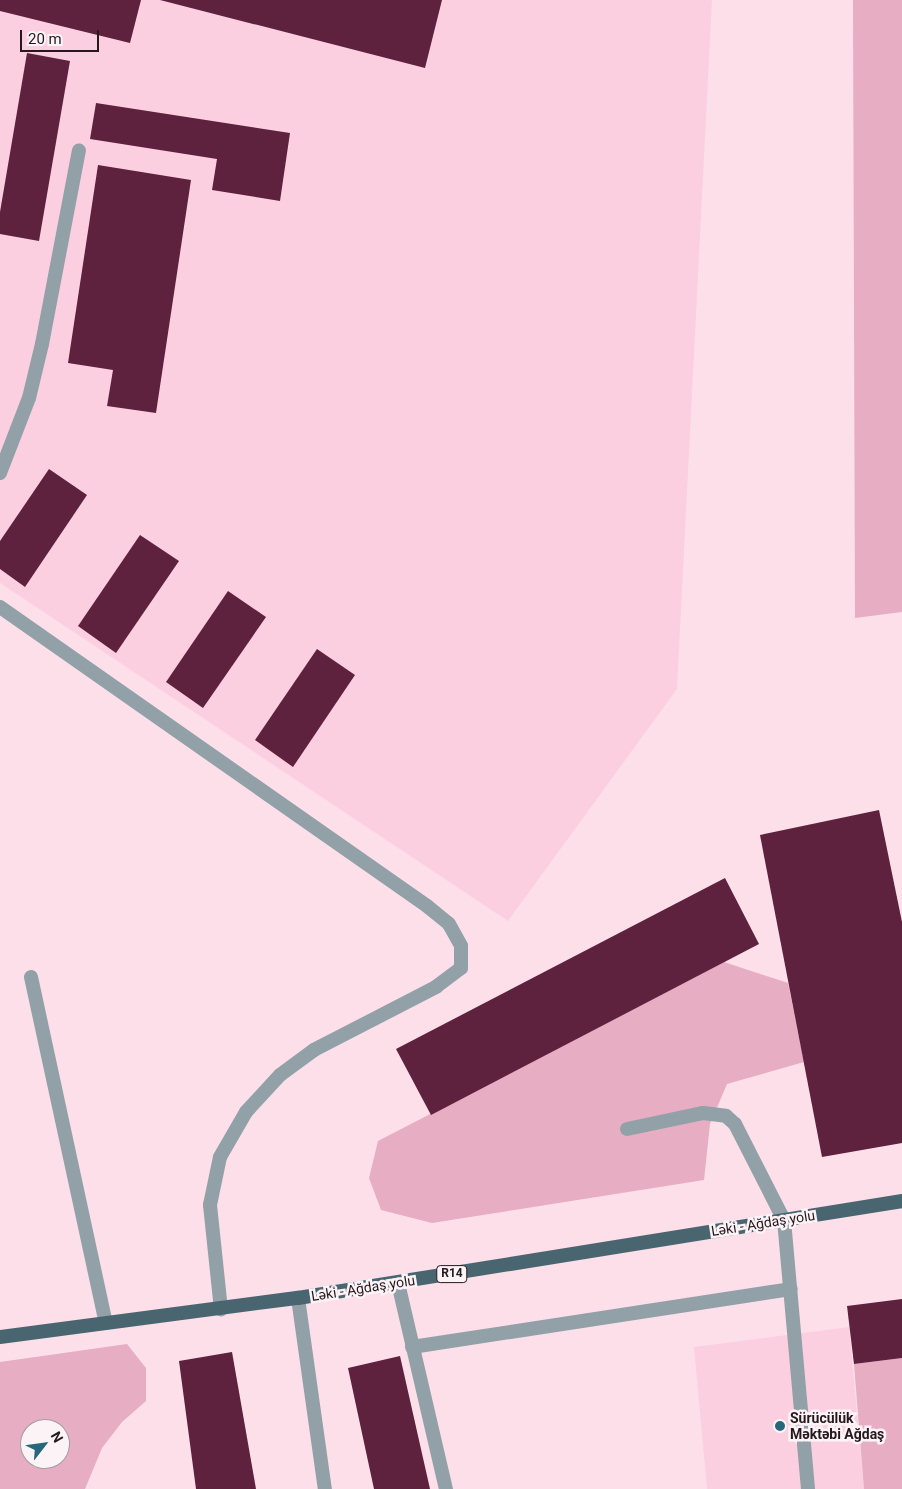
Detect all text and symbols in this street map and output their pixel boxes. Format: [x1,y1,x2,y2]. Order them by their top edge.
scale bar [22,20,101,52]
text: 20 m [28,30,62,48]
street label: Ləki - Ağdaş yolu [710,1206,816,1240]
road number: R14 [436,1264,468,1284]
street label: Ləki - Ağdaş yolu [310,1271,416,1305]
place label: Sürücülük Məktəbi Ağdaş [790,1410,884,1442]
north arrow [20,1419,70,1469]
marker: Sürücülük Məktəbi Ağdaş [774,1420,786,1432]
text: N [48,1429,67,1445]

